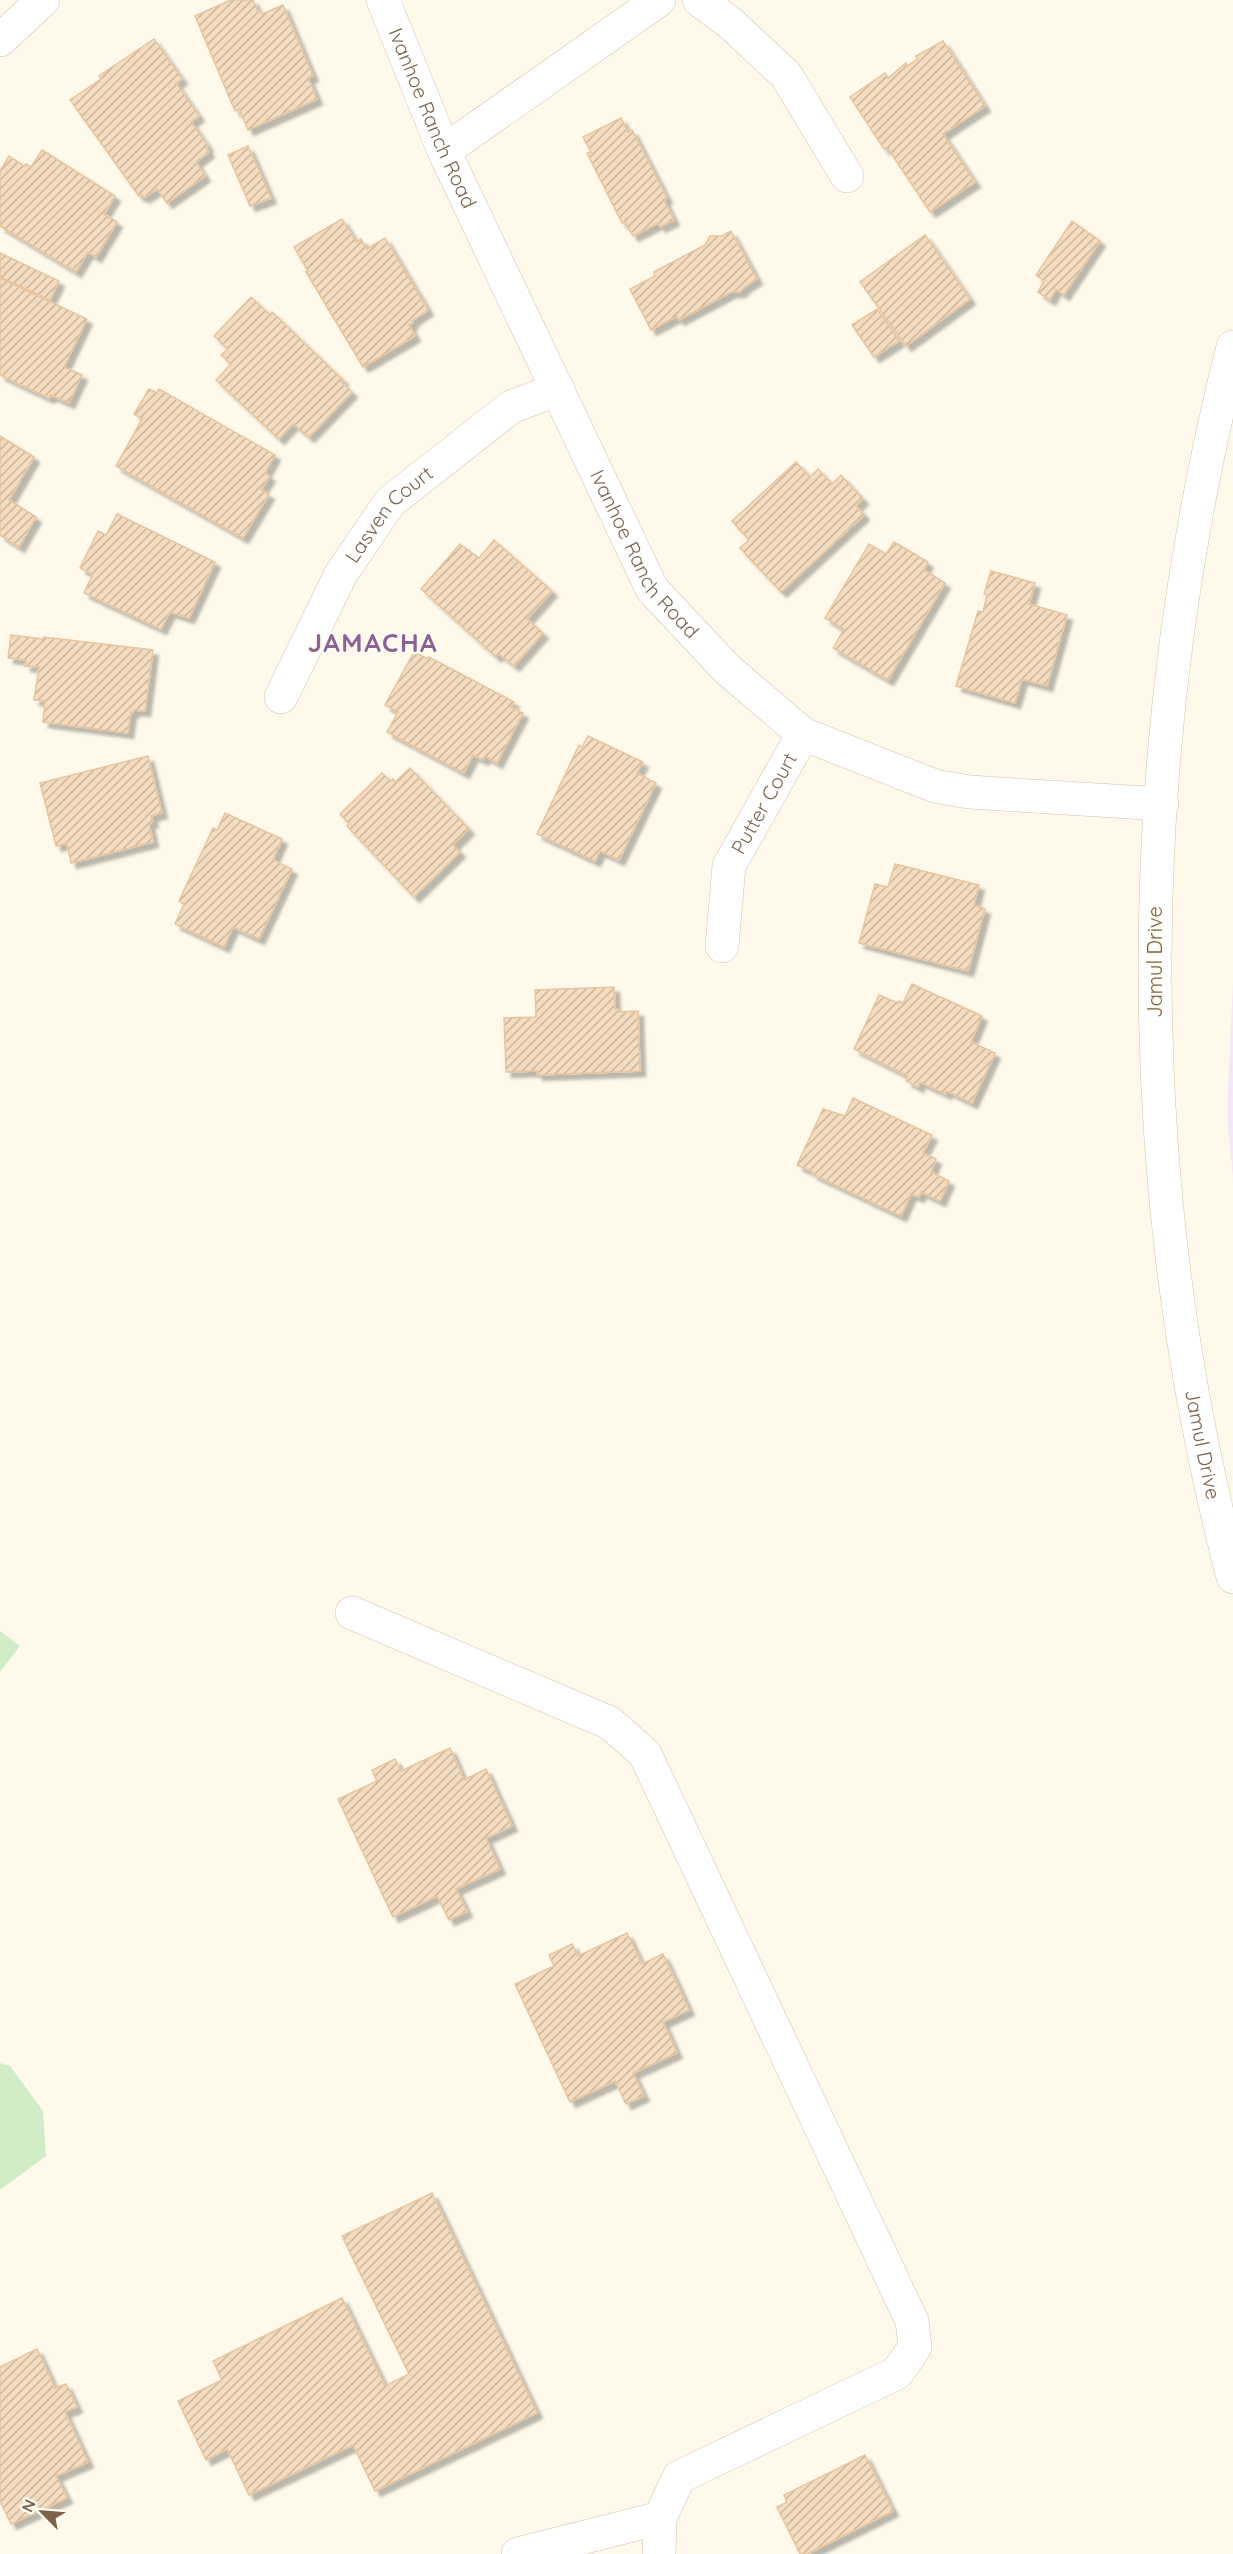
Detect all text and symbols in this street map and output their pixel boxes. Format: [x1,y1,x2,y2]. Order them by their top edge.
street label: Ivanhoe Ranch Road [384,24,482,212]
street label: Lasven Court [339,460,438,567]
street label: Ivanhoe Ranch Road [585,466,705,643]
district label: JAMACHA [308,626,438,659]
street label: Putter Court [725,748,802,858]
street label: Jamul Drive [1142,906,1167,1018]
street label: Jamul Drive [1180,1387,1227,1502]
north arrow [12,2482,72,2542]
text: N [17,2496,40,2515]

